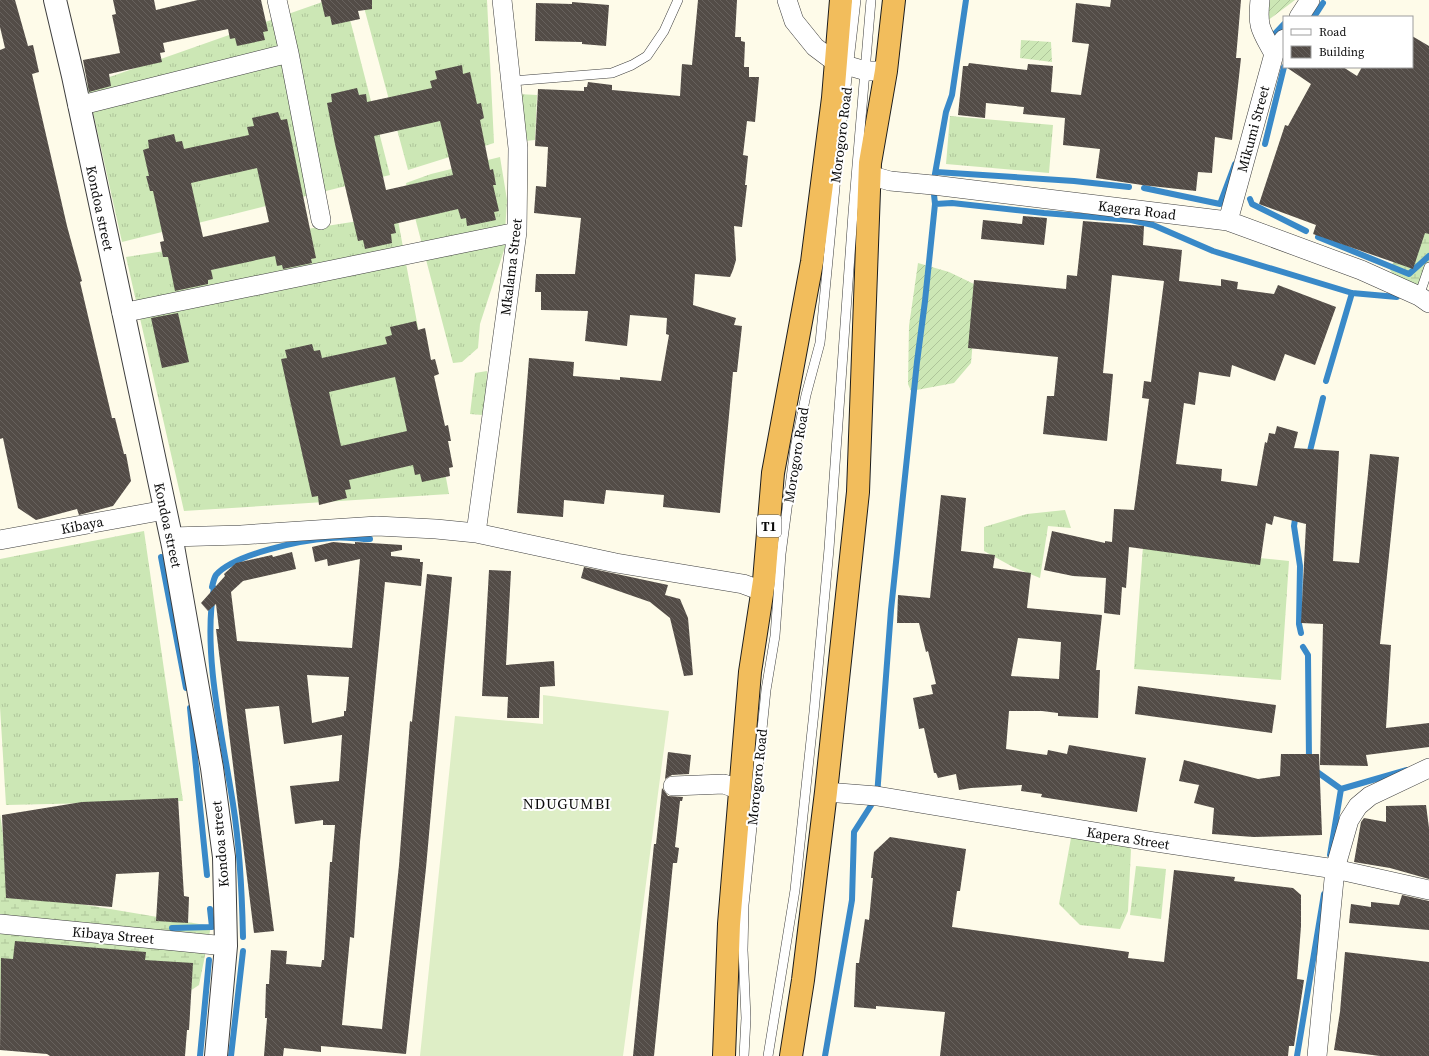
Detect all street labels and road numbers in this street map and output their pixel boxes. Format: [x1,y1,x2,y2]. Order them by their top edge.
street label: Mikumi Street [1232,83,1274,175]
street label: Morogoro Road [825,86,857,184]
street label: Kondoa street [81,164,119,253]
street label: Kagera Road [1097,195,1177,225]
street label: Mkalama Street [495,217,527,317]
street label: Morogoro Road [779,406,813,504]
street label: Kondoa street [149,481,187,570]
street label: Kibaya [59,511,106,539]
road number: T1 [757,515,781,537]
street label: Morogoro Road [742,728,772,826]
street label: Kondoa street [206,800,234,888]
street label: Kapera Street [1085,822,1171,854]
street label: Kibaya Street [71,921,155,949]

